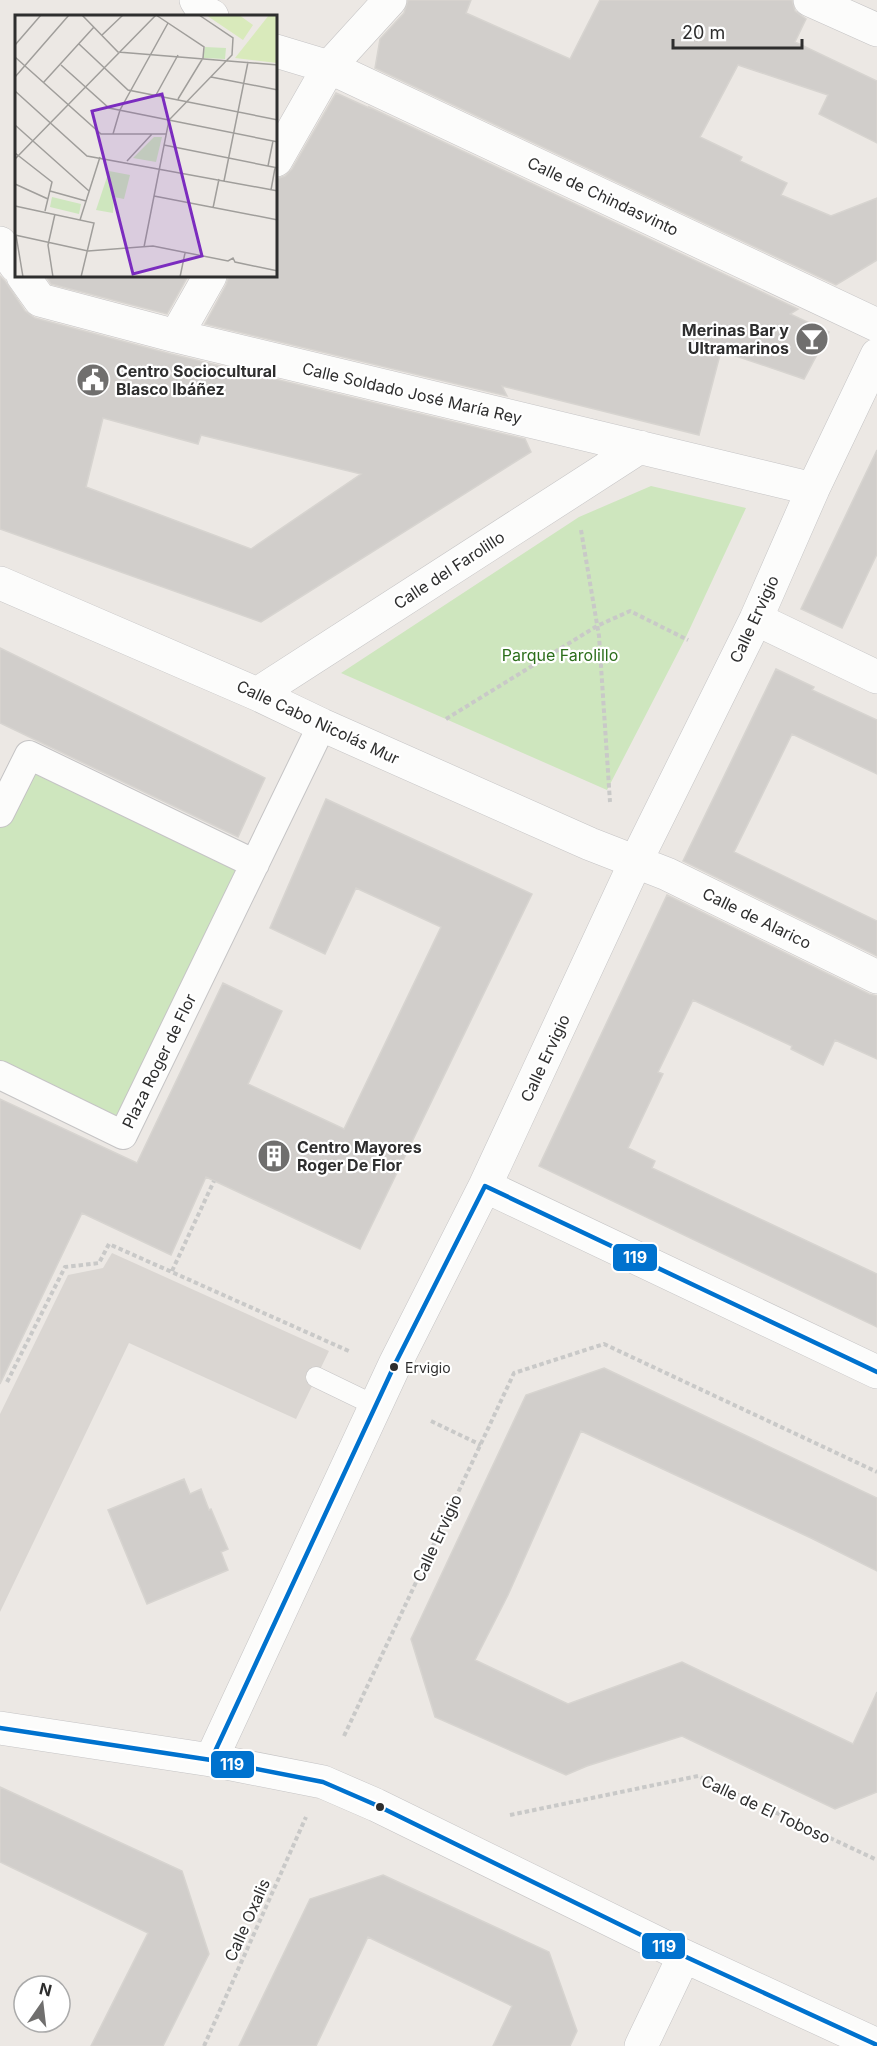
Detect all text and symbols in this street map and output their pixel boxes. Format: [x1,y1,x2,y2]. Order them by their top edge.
scale bar [673,12,802,50]
inset map [15,15,278,278]
text: 20 m [682,22,725,43]
street label: Calle de Chindasvinto [524,152,682,240]
place label: Merinas Bar y Ultramarinos [682,320,789,358]
bar icon: Merinas Bar y Ultramarinos [794,321,830,357]
street label: Calle Soldado José María Rey [300,358,524,428]
place label: Centro Sociocultural Blasco Ibáñez [116,361,276,399]
public building icon: Centro Sociocultural Blasco Ibáñez [75,362,111,398]
street label: Calle del Farolillo [390,527,508,613]
street label: Calle Ervigio [725,572,783,666]
park label: Parque Farolillo [502,645,618,665]
street label: Calle Cabo Nicolás Mur [233,675,403,769]
street label: Calle de Alarico [699,883,815,953]
street label: Plaza Roger de Flor [118,990,200,1132]
street label: Calle Ervigio [516,1011,574,1105]
place label: Centro Mayores Roger De Flor [297,1137,422,1175]
building icon: Centro Mayores Roger De Flor [256,1138,292,1174]
line badge: 119 [612,1243,658,1272]
text: 119 [623,1247,647,1267]
place label: Ervigio [405,1359,451,1376]
marker: Ervigio [388,1361,400,1373]
street label: Calle Ervigio [408,1491,466,1585]
line badge: 119 [210,1750,255,1779]
text: 119 [220,1754,244,1774]
street label: Calle de El Toboso [698,1770,834,1848]
unlabelled marker [374,1801,386,1813]
street label: Calle Oxalis [220,1876,274,1964]
line badge: 119 [641,1932,686,1960]
text: 119 [652,1936,676,1956]
north arrow [12,1974,72,2034]
text: N [37,1978,54,2001]

